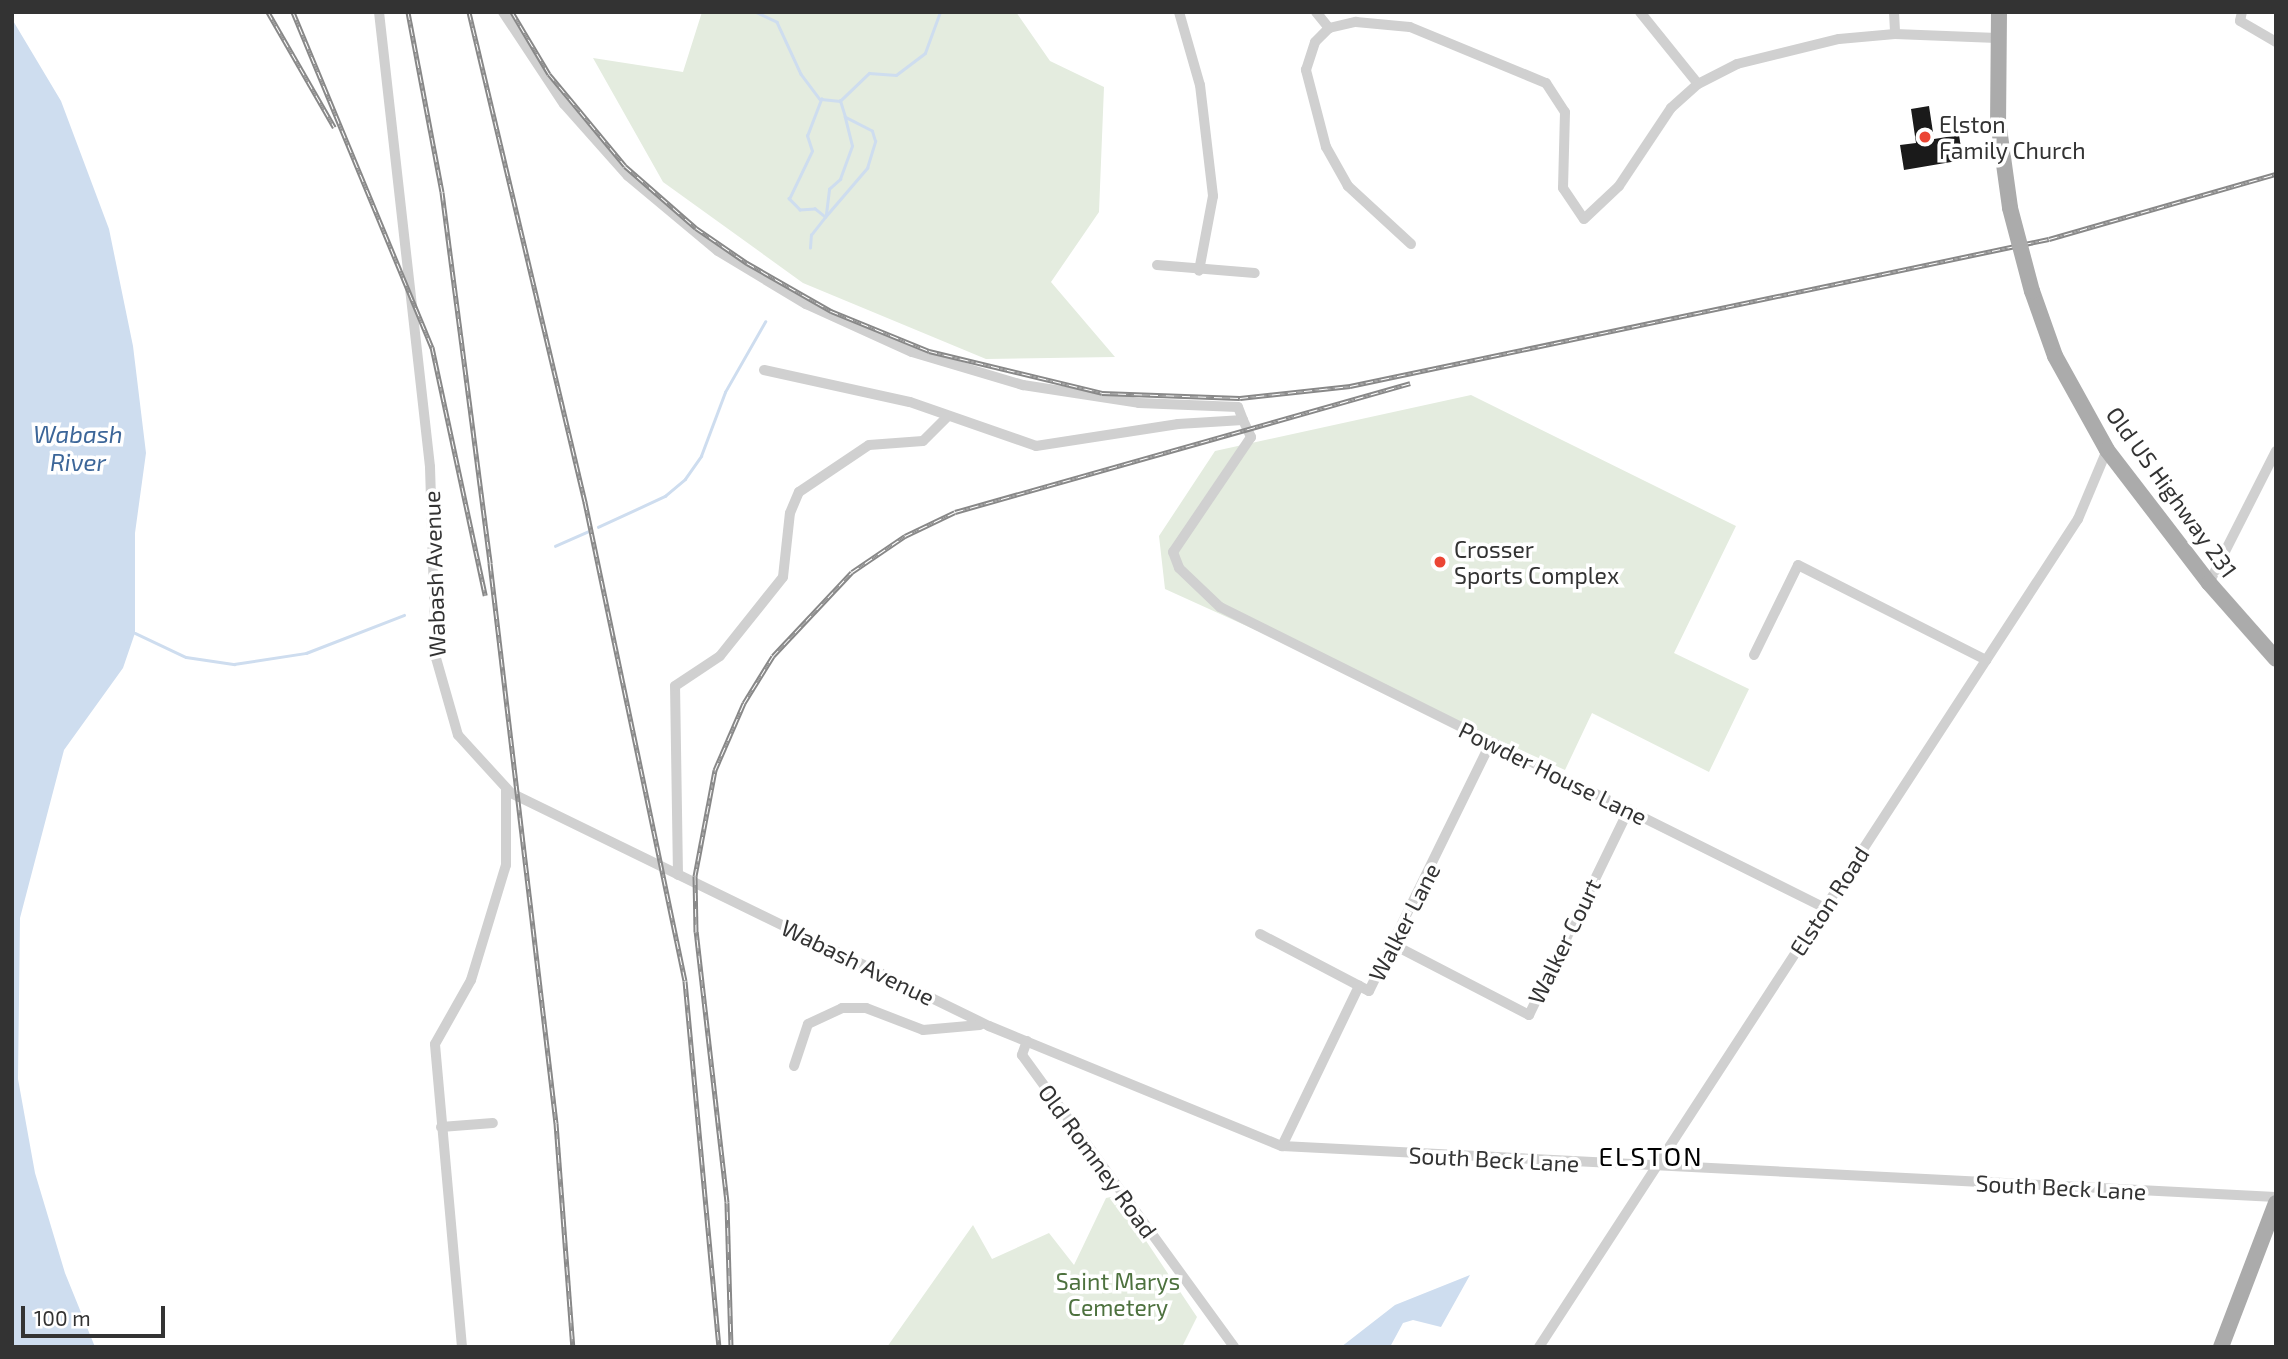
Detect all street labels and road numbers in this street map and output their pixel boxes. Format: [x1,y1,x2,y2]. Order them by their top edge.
street label: Old US Highway 231 [2101,401,2243,583]
street label: Wabash Avenue [417,490,451,658]
street label: Powder House Lane [1454,715,1652,831]
street label: Elston Road [1783,841,1875,961]
street label: Walker Lane [1362,858,1446,986]
street label: Walker Court [1522,874,1606,1008]
street label: Wabash Avenue [777,913,939,1011]
street label: Old Romney Road [1033,1079,1163,1243]
street label: South Beck Lane [1408,1141,1580,1177]
street label: South Beck Lane [1975,1169,2147,1205]

